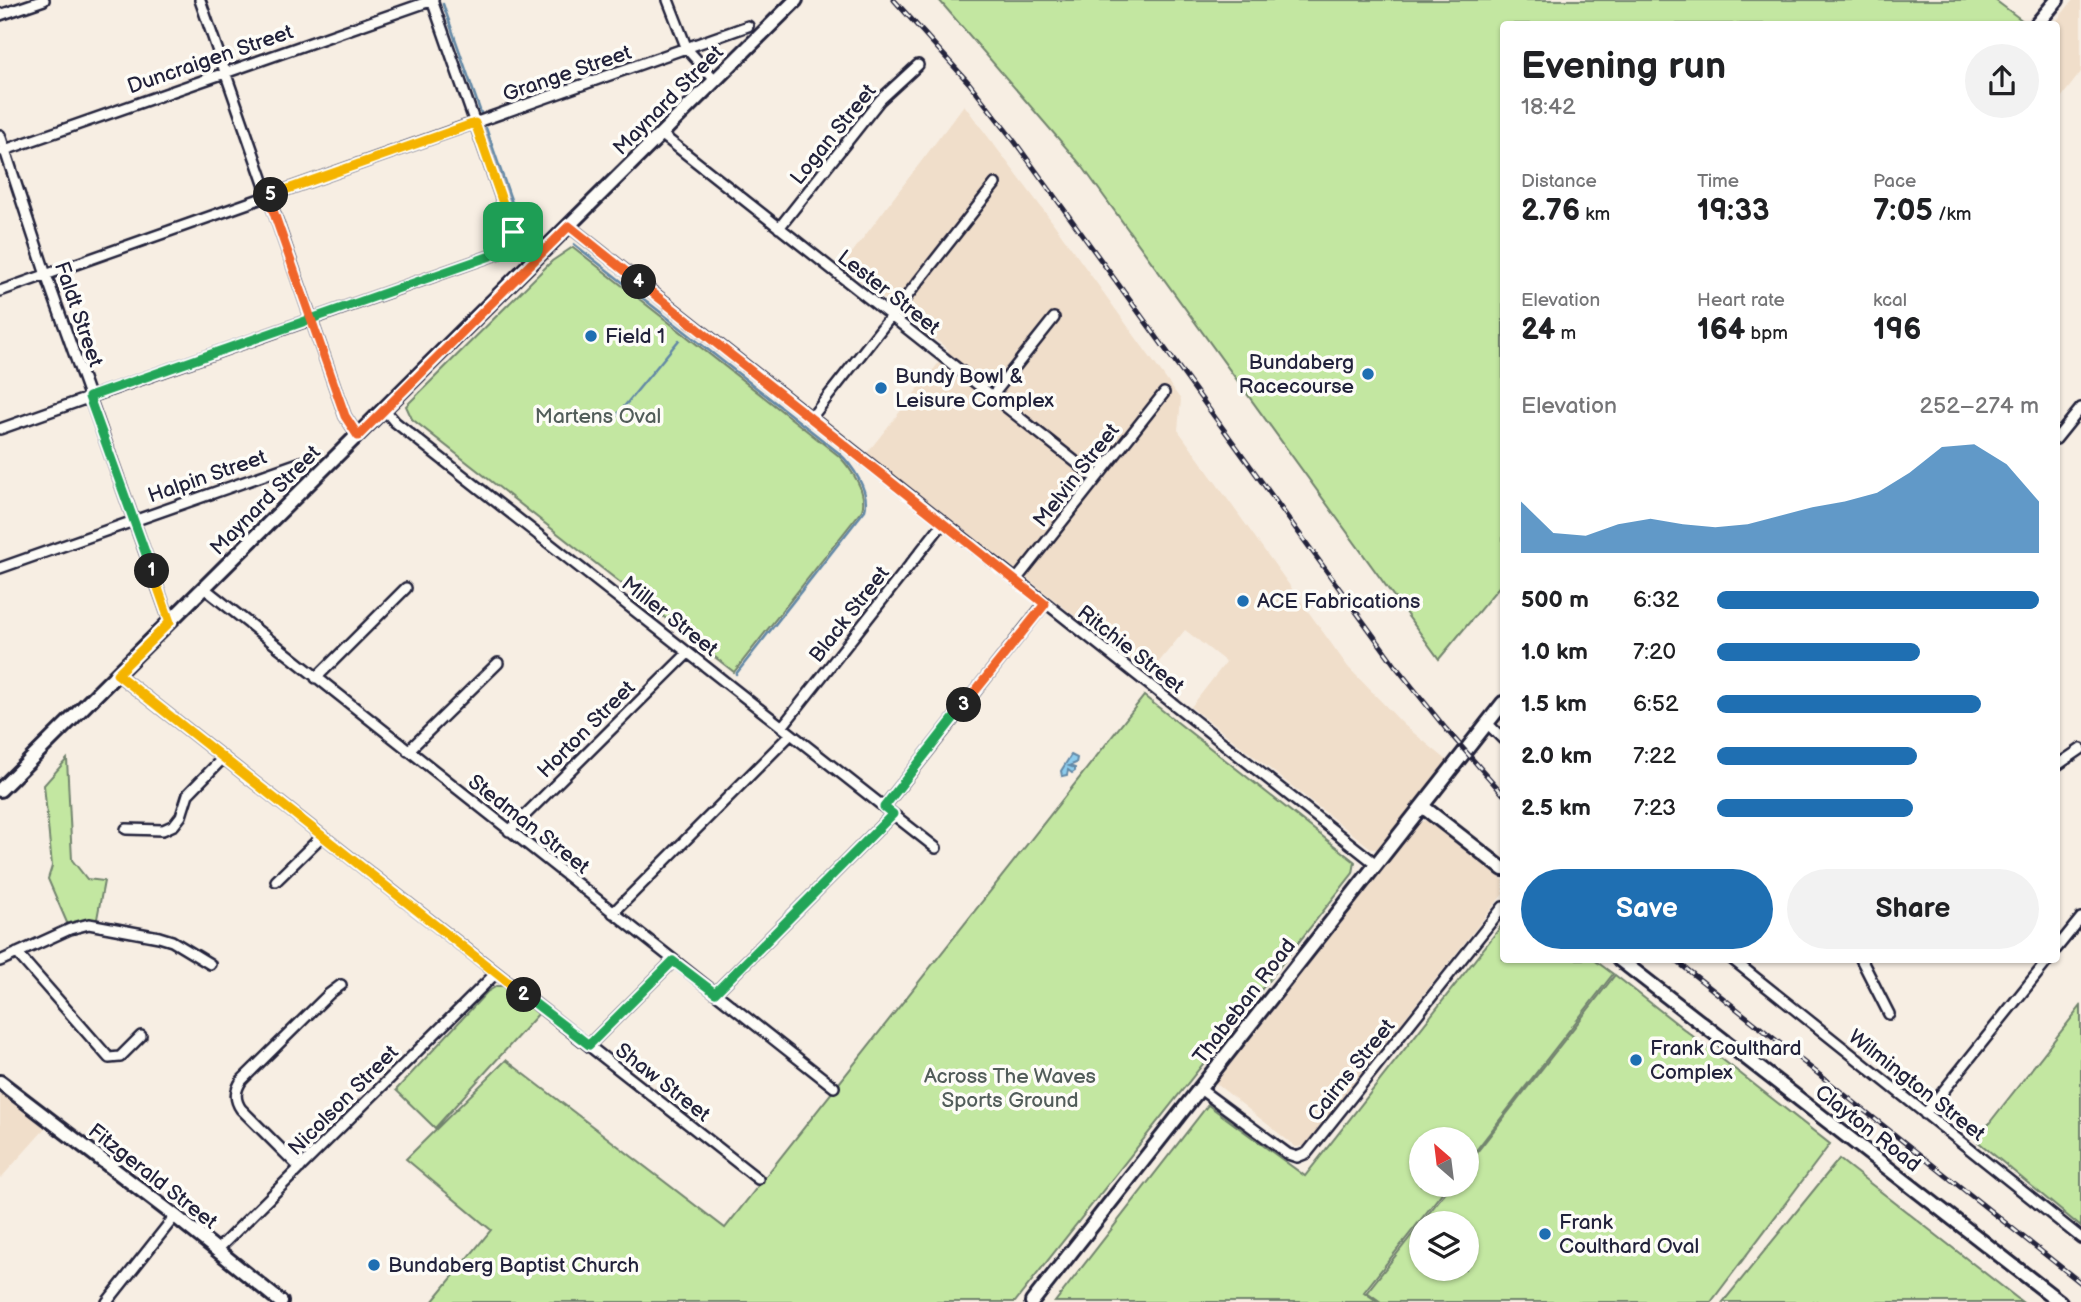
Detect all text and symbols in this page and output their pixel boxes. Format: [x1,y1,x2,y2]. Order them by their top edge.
street label: Duncraigen Street [124,19,297,100]
street label: Grange Street [500,40,635,107]
street label: Maynard Street [608,40,729,161]
text: Evening run [1521,44,1726,89]
button: share [1965,44,2039,118]
street label: Logan Street [785,79,882,190]
text: 18:42 [1521,93,1576,121]
text: Distance [1521,170,1597,193]
text: Time [1697,170,1739,193]
text: Pace [1873,170,1916,193]
pin: 5 [254,178,288,212]
text: 5 [265,183,276,206]
text: 2.76 [1521,193,1580,229]
text: 19:33 [1697,193,1769,229]
text: 7:05 [1873,193,1933,229]
pin [483,202,543,262]
text: km [1580,203,1610,226]
text: /km [1933,203,1972,226]
icon: arrive [494,213,532,251]
street label: Lester Street [833,245,945,340]
street label: Faldt Street [49,258,108,371]
pin: 4 [622,264,656,300]
text: 4 [633,270,644,293]
text: Elevation [1521,289,1600,312]
text: Heart rate [1697,289,1785,312]
text: kcal [1873,289,1907,312]
text: 24 [1521,312,1555,348]
text: 164 [1697,312,1745,348]
text: 196 [1873,312,1921,348]
text: m [1555,322,1576,345]
text: bpm [1745,322,1788,345]
place label: Field 1 [605,324,665,349]
marker: Field 1 [583,328,599,344]
place label: Bundaberg Racecourse [1239,350,1354,399]
place label: Bundy Bowl & Leisure Complex [895,364,1054,413]
marker: Bundaberg Racecourse [1360,366,1376,382]
marker: Bundy Bowl & Leisure Complex [873,380,889,396]
text: Elevation [1521,392,1617,420]
text: 252–274 m [1919,392,2039,420]
park label: Martens Oval [535,404,661,429]
street label: Melvin Street [1028,418,1125,532]
street label: Maynard Street [205,440,326,561]
street label: Halpin Street [145,444,270,508]
pin: 1 [134,554,170,588]
text: 1 [148,559,156,582]
street label: Black Street [804,561,895,667]
street label: Miller Street [617,571,723,662]
text: 500 m [1521,586,1589,614]
text: 6:32 [1633,586,1679,614]
place label: ACE Fabrications [1257,589,1420,614]
marker: ACE Fabrications [1235,593,1251,609]
street label: Ritchie Street [1072,600,1190,699]
text: 1.0 km [1521,638,1588,666]
text: 7:20 [1633,638,1676,666]
street label: Horton Street [532,675,641,783]
pin: 3 [946,688,982,722]
text: 1.5 km [1521,690,1587,718]
text: 6:52 [1633,690,1678,718]
text: 3 [958,693,969,716]
text: 2.0 km [1521,742,1592,770]
text: 7:22 [1633,742,1676,770]
street label: Stedman Street [463,769,595,880]
text: 2.5 km [1521,794,1591,822]
text: 7:23 [1633,794,1676,822]
button: Save [1521,869,1773,949]
button: Share [1787,869,2039,949]
street label: Thabeban Road [1188,934,1301,1069]
pin: 2 [506,978,542,1012]
text: 2 [518,983,529,1006]
street label: Cairns Street [1303,1014,1401,1127]
street label: Wilmington Street [1843,1024,1990,1147]
place label: Frank Coulthard Complex [1650,1036,1802,1085]
street label: Shaw Street [610,1038,715,1127]
street label: Nicolson Street [283,1040,404,1161]
marker: Frank Coulthard Complex [1628,1052,1644,1068]
park label: Across The Waves Sports Ground [924,1064,1096,1113]
street label: Clayton Road [1810,1079,1925,1177]
street label: Fitzgerald Street [83,1118,223,1235]
north arrow [1409,1127,1479,1197]
map controls [1409,1127,1479,1281]
place label: Frank Coulthard Oval [1559,1210,1699,1259]
button: layers [1409,1211,1479,1281]
marker: Frank Coulthard Oval [1537,1226,1553,1242]
place label: Bundaberg Baptist Church [388,1253,639,1278]
marker: Bundaberg Baptist Church [366,1257,382,1273]

